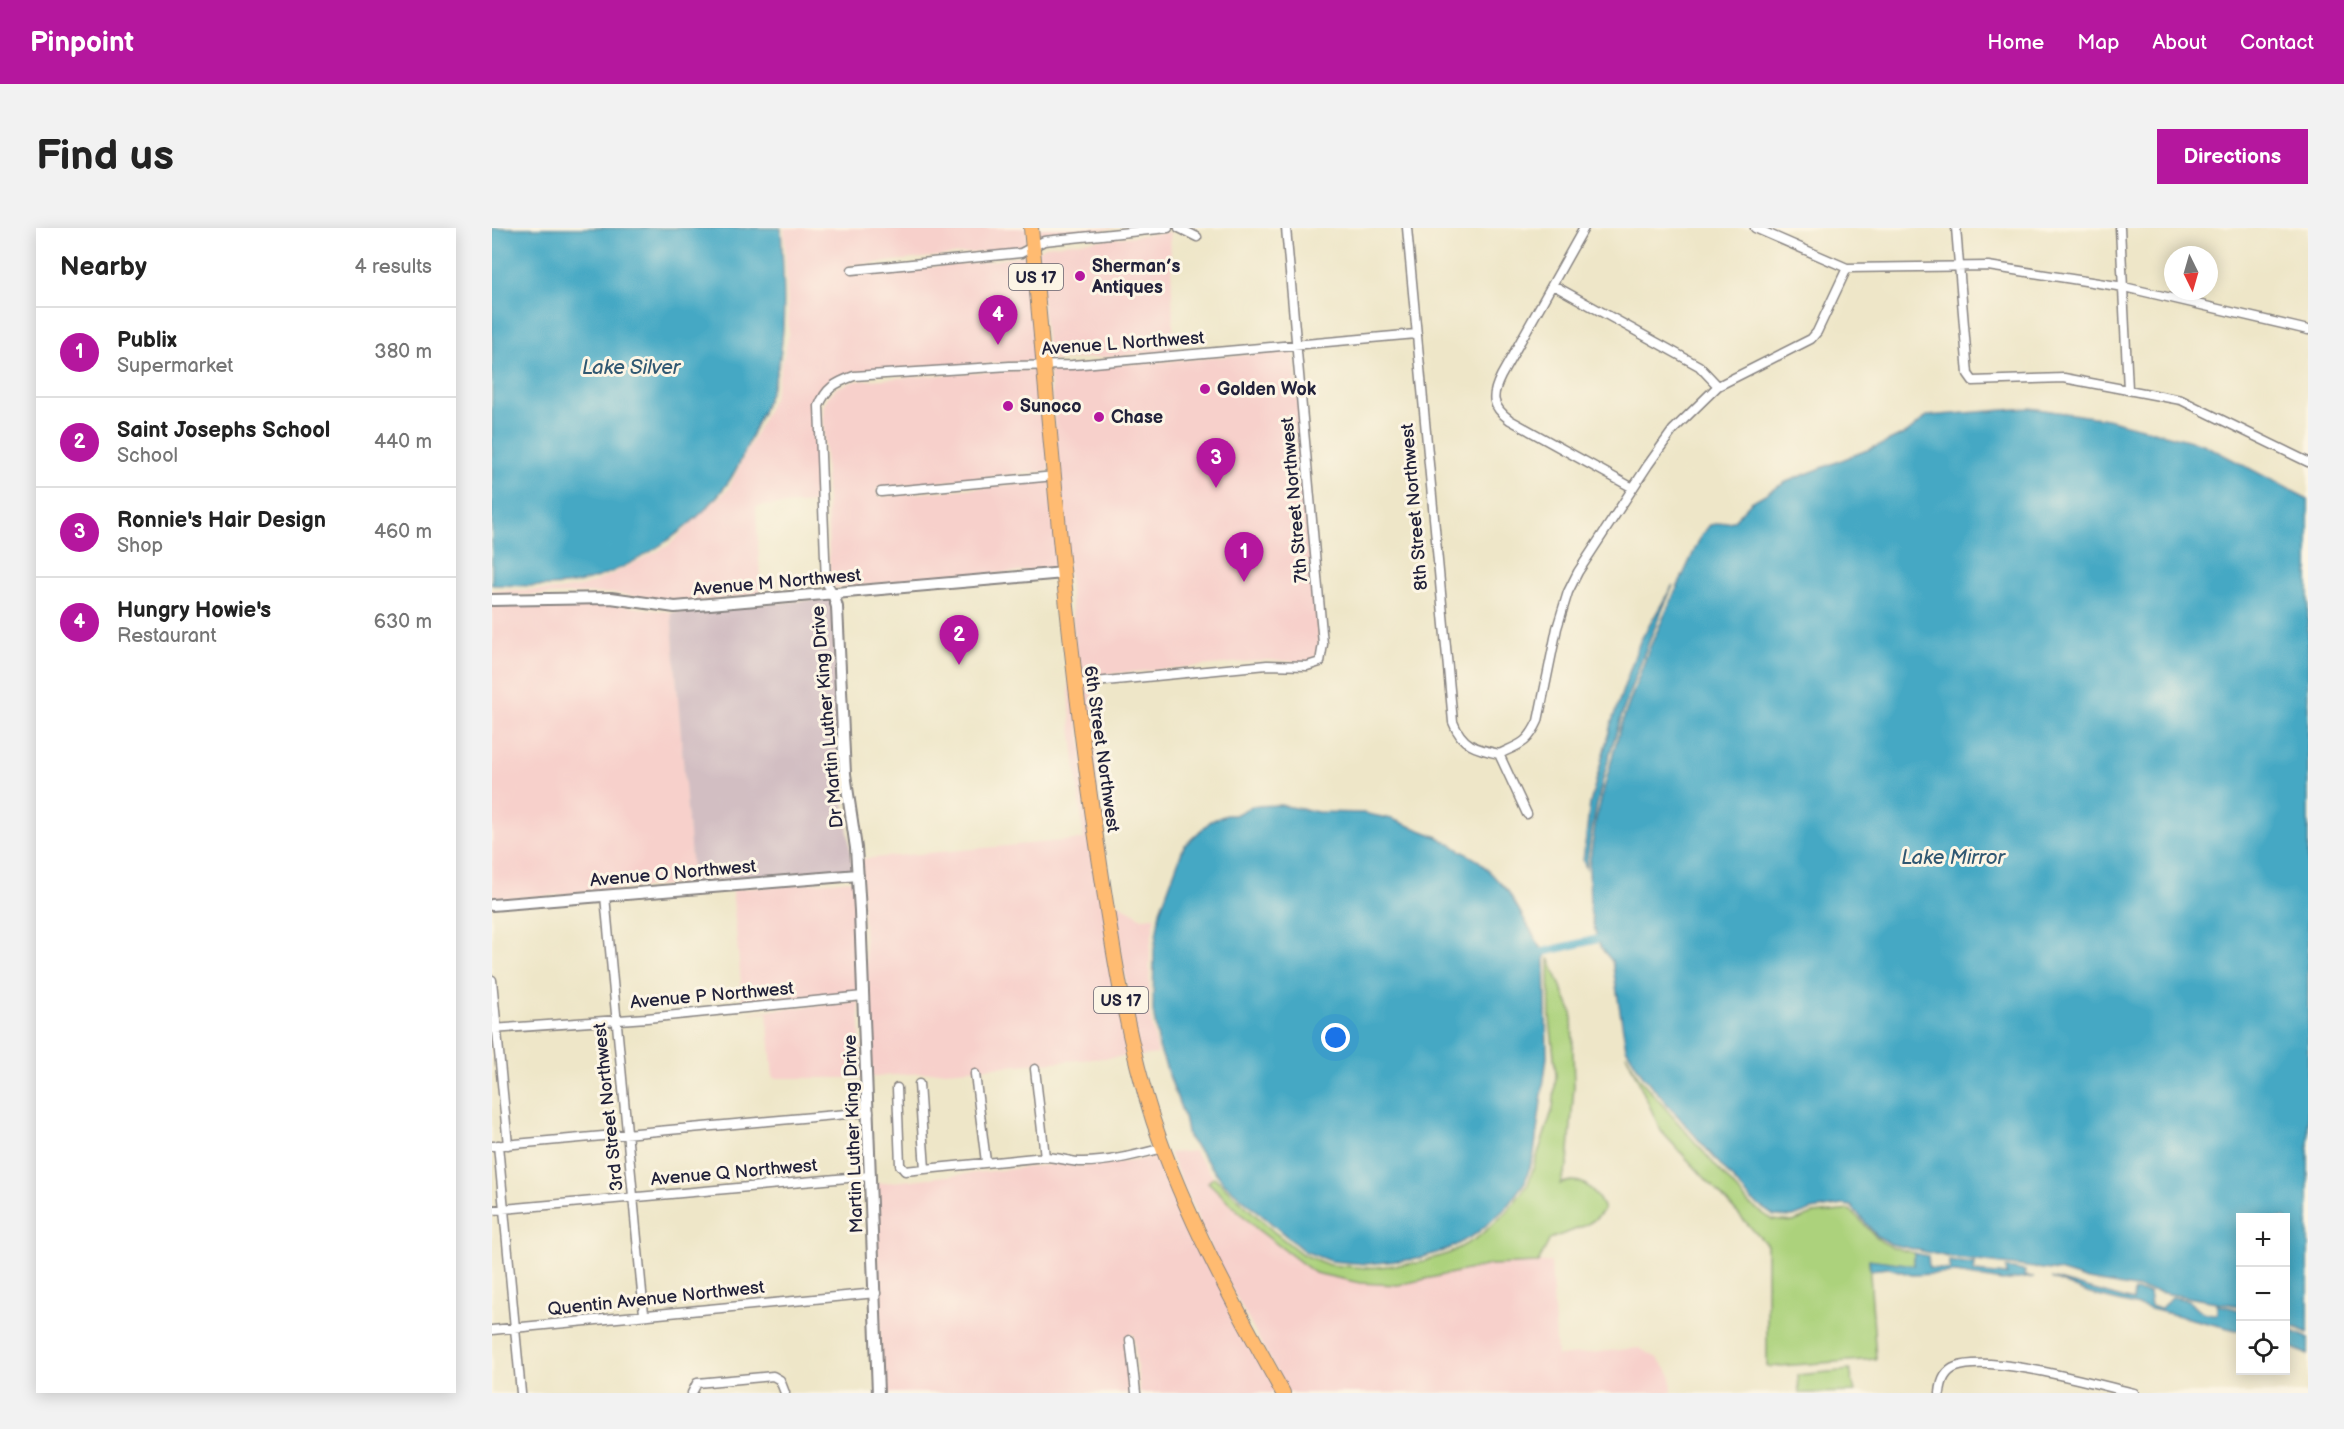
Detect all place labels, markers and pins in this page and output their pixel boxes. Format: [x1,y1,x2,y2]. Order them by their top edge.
place label: Sherman’s Antiques [1091,256,1181,298]
marker: Sherman’s Antiques [1073,269,1087,283]
pin: 4 [978,296,1018,345]
place label: Golden Wok [1217,379,1317,400]
marker: Golden Wok [1198,382,1212,396]
place label: Sunoco [1020,396,1081,417]
marker: Sunoco [1001,399,1015,413]
place label: Chase [1111,407,1163,428]
marker: Chase [1092,410,1106,424]
pin: 3 [1196,438,1236,488]
pin: 1 [1224,532,1263,582]
pin: 2 [940,616,978,665]

